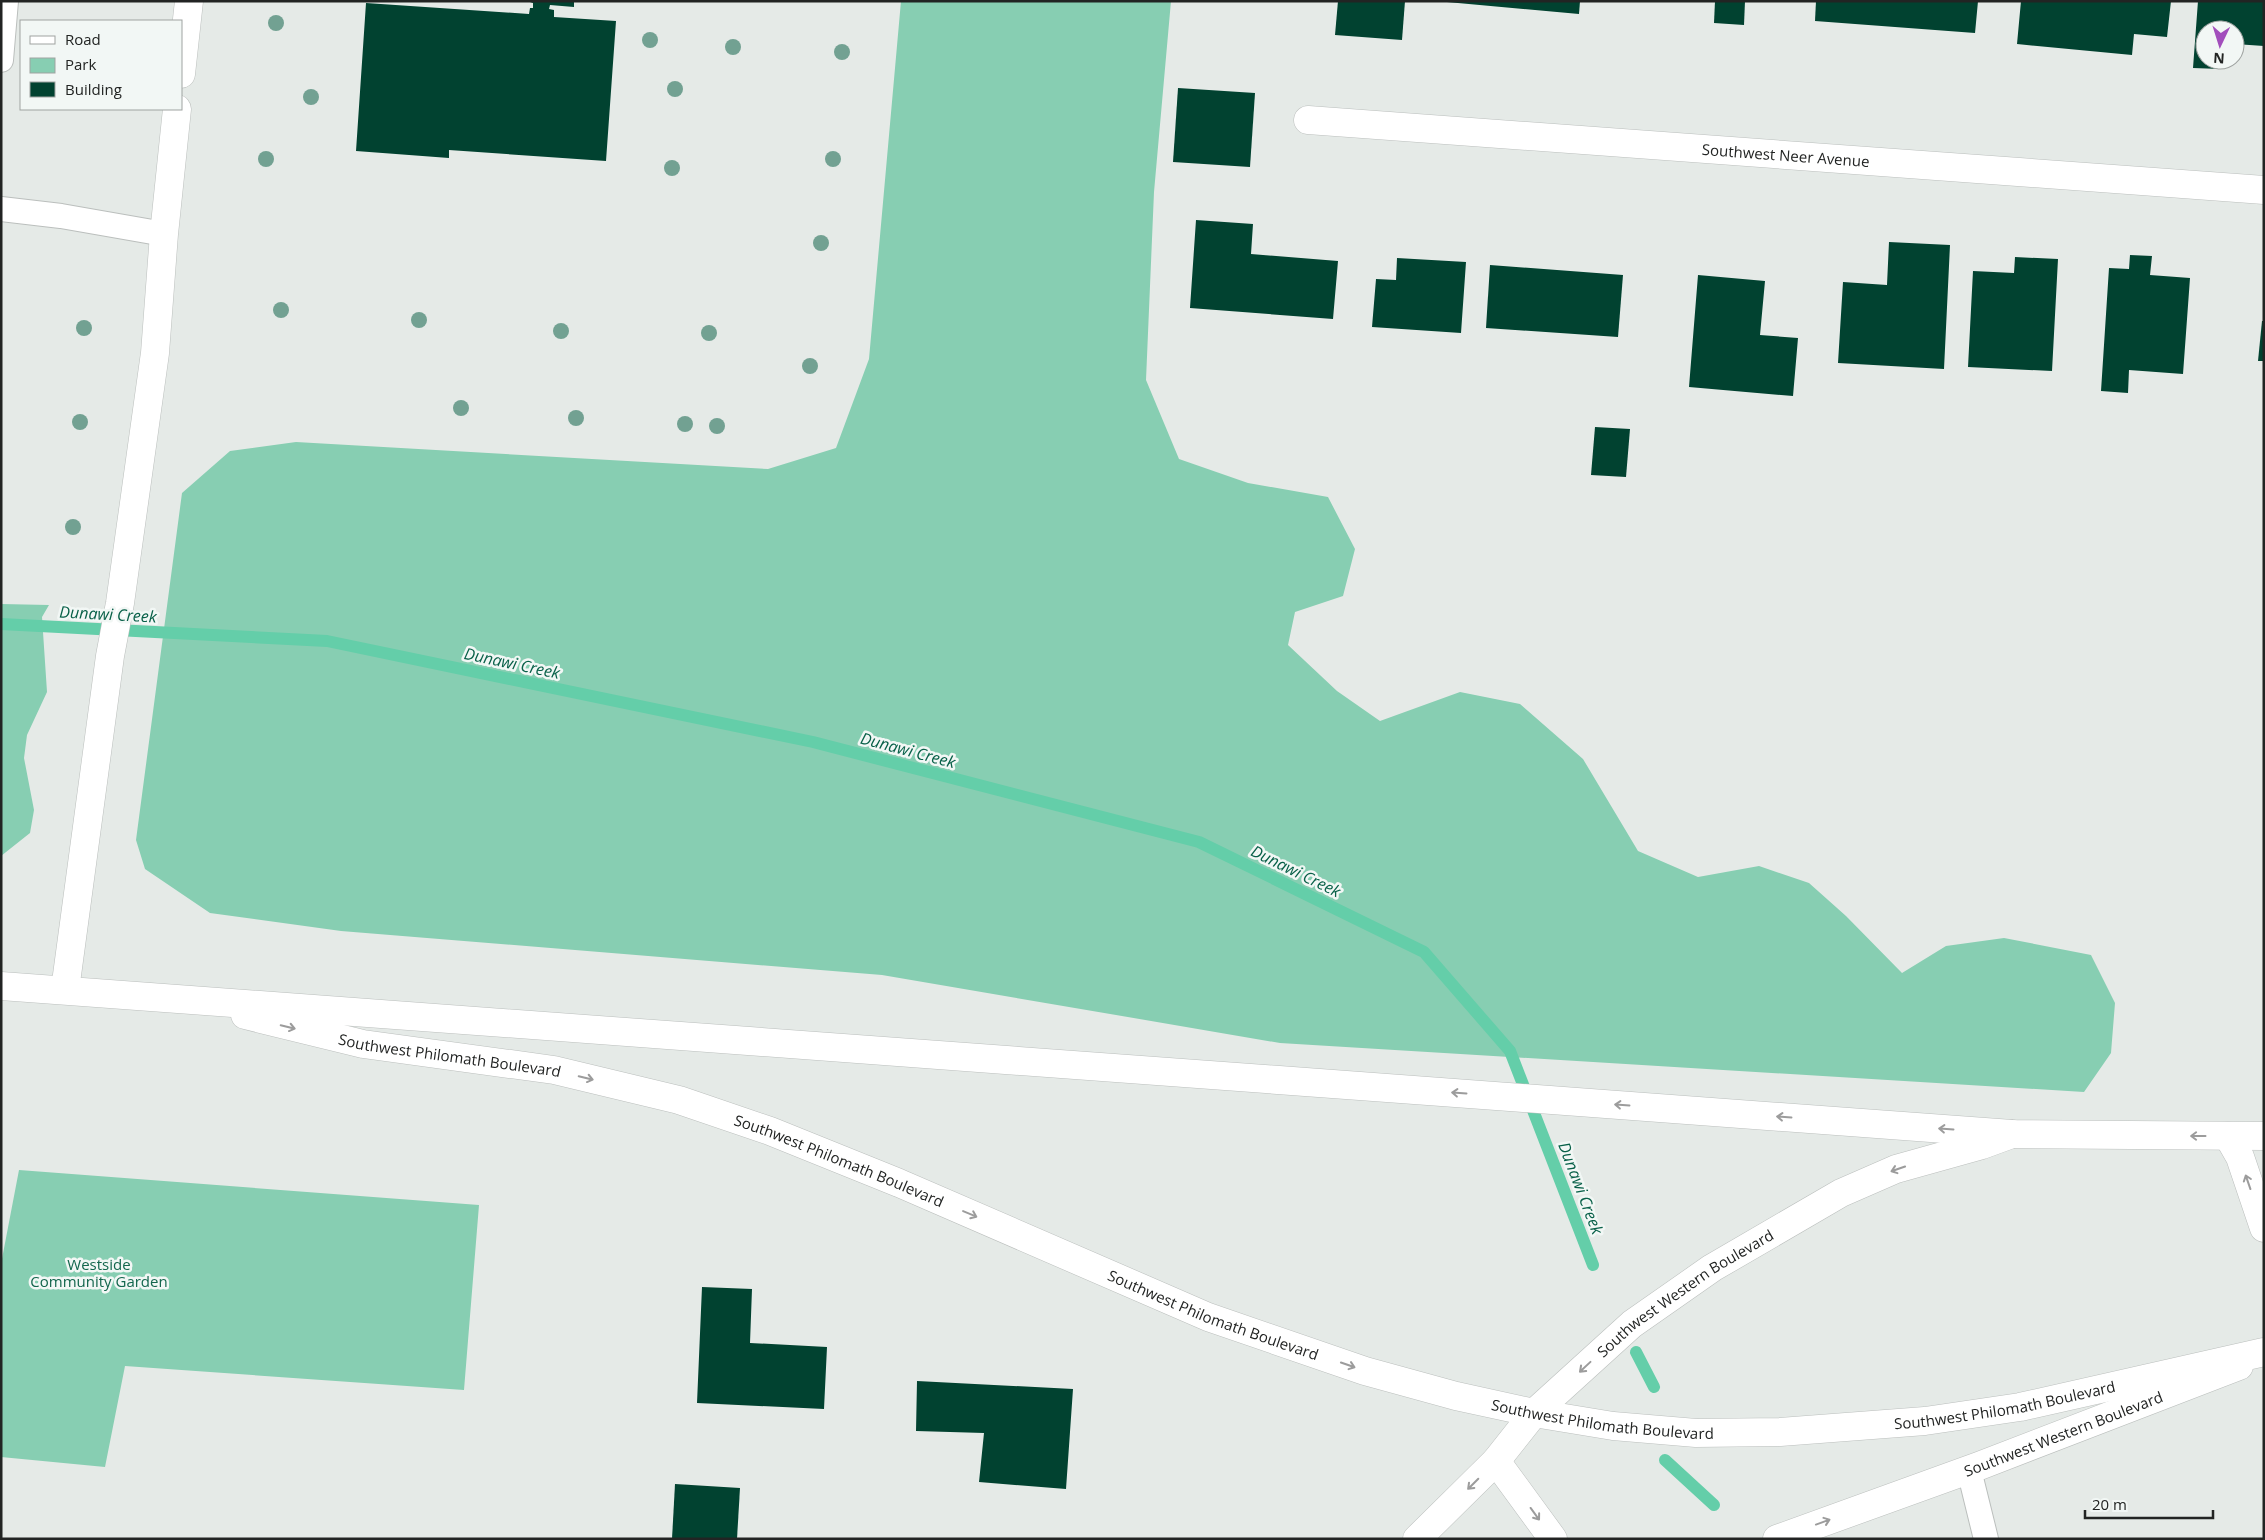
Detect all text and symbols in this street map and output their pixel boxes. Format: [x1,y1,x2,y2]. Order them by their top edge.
legend [20,20,182,110]
north arrow [2195,20,2245,70]
text: Road [65,29,101,49]
text: N [2213,49,2225,68]
text: Park [65,54,96,74]
text: Building [65,79,122,99]
street label: Southwest Neer Avenue [1701,139,1870,171]
water label: Dunawi Creek [59,600,158,628]
water label: Dunawi Creek [462,642,563,684]
water label: Dunawi Creek [858,727,959,774]
water label: Dunawi Creek [1247,840,1346,903]
one-way arrow [280,1023,296,1032]
street label: Southwest Philomath Boulevard [337,1028,563,1081]
one-way arrow [578,1074,594,1083]
one-way arrow [1452,1089,1468,1098]
one-way arrow [1614,1101,1630,1110]
street label: Southwest Philomath Boulevard [732,1110,947,1211]
one-way arrow [1776,1113,1792,1122]
one-way arrow [1938,1125,1954,1134]
one-way arrow [2190,1131,2206,1141]
water label: Dunawi Creek [1553,1139,1609,1238]
one-way arrow [1891,1165,1906,1174]
one-way arrow [2243,1174,2252,1190]
one-way arrow [962,1209,977,1219]
street label: Southwest Western Boulevard [1592,1224,1777,1361]
park label: Westside Community Garden [30,1254,168,1291]
street label: Southwest Philomath Boulevard [1105,1265,1321,1364]
one-way arrow [1339,1361,1355,1370]
one-way arrow [1579,1361,1592,1373]
street label: Southwest Philomath Boulevard [1893,1376,2117,1433]
street label: Southwest Western Boulevard [1961,1386,2165,1481]
street label: Southwest Philomath Boulevard [1490,1394,1714,1443]
one-way arrow [1467,1477,1479,1490]
scale bar [2085,1488,2212,1520]
text: 20 m [2092,1494,2127,1514]
one-way arrow [1530,1507,1540,1521]
one-way arrow [1814,1517,1830,1526]

